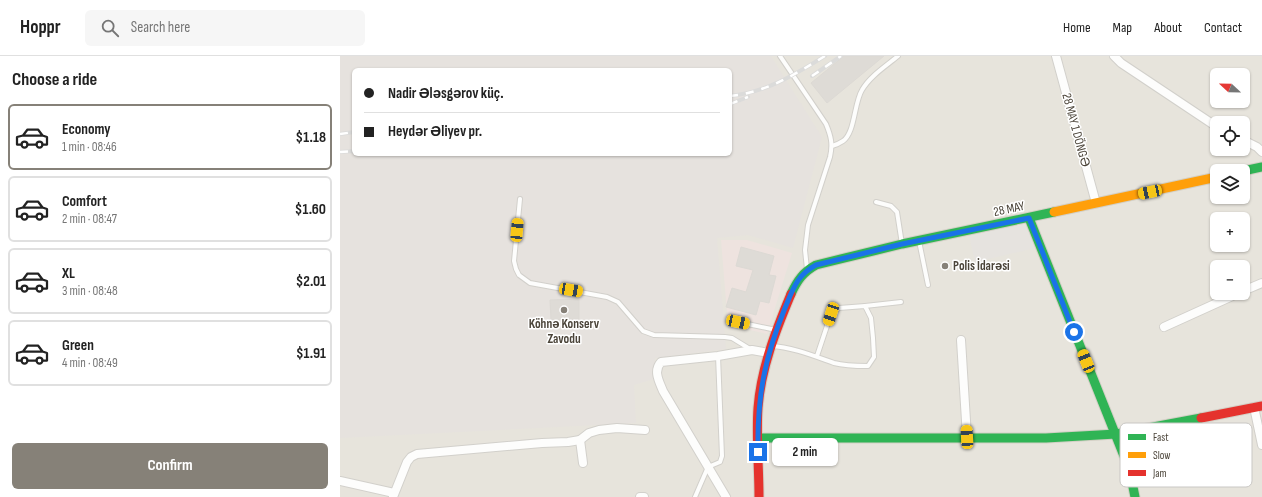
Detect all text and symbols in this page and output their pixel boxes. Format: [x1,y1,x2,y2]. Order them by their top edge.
search box [85,10,365,46]
text: Hoppr [20,16,61,39]
icon: search [99,17,121,39]
text: Search here [131,18,190,37]
text: Home [1063,19,1091,36]
text: Map [1113,19,1132,36]
text: About [1154,19,1182,36]
text: Contact [1204,19,1242,36]
north arrow [1210,68,1250,108]
map controls [1210,68,1250,300]
text: Choose a ride [12,69,97,90]
text: Nadir Ələsgərov küç. [388,84,504,103]
street label: 28 MAY 1 DÖNGƏ [1058,91,1095,169]
button: locate [1210,116,1250,156]
icon: car [14,119,50,155]
text: Economy [62,120,111,139]
text: Heydər Əliyev pr. [388,122,482,141]
text: $1.18 [296,128,326,147]
text: 1 min · 08:46 [62,139,117,155]
button: layers [1210,164,1250,204]
car [1137,184,1163,200]
icon: car [14,191,50,227]
text: Comfort [62,192,107,211]
street label: 28 MAY [992,198,1027,220]
text: $1.60 [295,200,326,219]
text: 2 min · 08:47 [62,211,117,227]
button: + [1210,212,1250,252]
car [510,218,524,242]
place label: Polis İdarəsi [953,258,1010,274]
button: − [1210,260,1250,300]
marker: Polis İdarəsi [940,261,950,271]
icon: car [14,263,50,299]
text: XL [62,264,75,283]
text: $2.01 [296,272,326,291]
car [558,282,584,298]
text: 3 min · 08:48 [62,283,118,299]
car [822,301,840,327]
marker: Köhnə Konserv Zavodu [559,305,569,315]
car [725,314,751,330]
place label: Köhnə Konserv Zavodu [529,316,600,347]
route start [1065,323,1083,341]
icon: car [14,335,50,371]
text: Green [62,336,94,355]
text: $1.91 [296,344,326,363]
car [1076,348,1096,374]
text: 4 min · 08:49 [62,355,118,371]
legend [1120,423,1252,487]
car [960,425,974,449]
text: Fast [1153,431,1169,444]
callout: 2 min [772,438,838,466]
button: Confirm [12,443,328,489]
route end [749,443,767,461]
text: 2 min [793,444,817,460]
text: Slow [1153,449,1170,462]
text: Jam [1152,467,1167,480]

